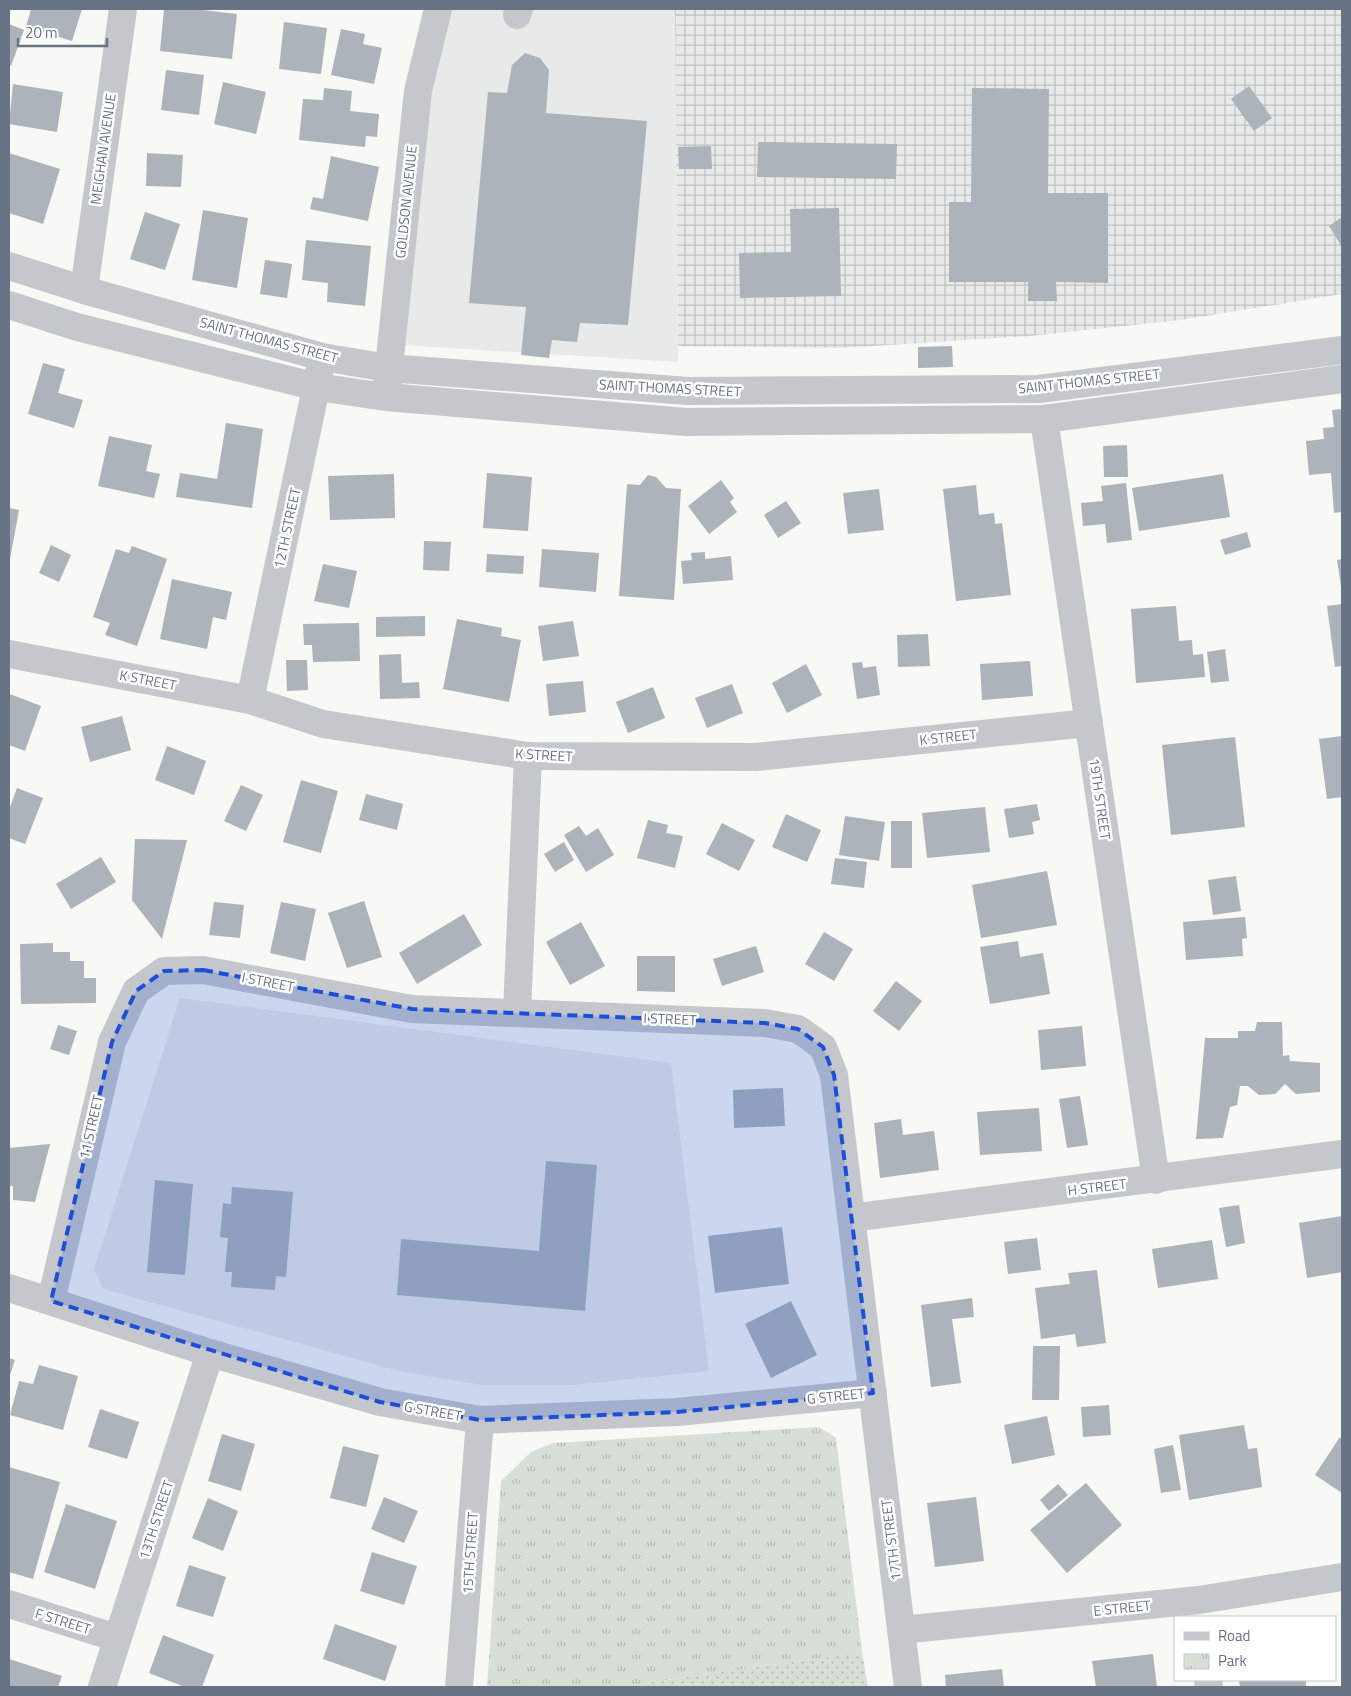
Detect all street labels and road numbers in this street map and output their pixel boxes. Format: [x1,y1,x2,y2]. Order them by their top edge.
street label: MEIGHAN AVENUE [84,92,121,206]
street label: GOLDSON AVENUE [389,144,422,259]
street label: SAINT THOMAS STREET [198,311,341,368]
street label: SAINT THOMAS STREET [1017,363,1161,398]
street label: SAINT THOMAS STREET [598,373,742,402]
street label: 12TH STREET [268,485,305,570]
street label: K STREET [118,664,179,695]
street label: K STREET [918,723,978,750]
street label: K STREET [515,743,574,767]
street label: 19TH STREET [1084,757,1117,842]
street label: I STREET [240,966,297,997]
street label: I STREET [643,1007,697,1030]
street label: 11 STREET [73,1092,108,1161]
street label: H STREET [1066,1172,1128,1201]
street label: G STREET [806,1382,867,1409]
street label: G STREET [403,1395,464,1426]
street label: 13TH STREET [133,1477,178,1562]
street label: 17TH STREET [875,1497,906,1582]
street label: 15TH STREET [456,1511,483,1595]
street label: E STREET [1092,1594,1152,1621]
street label: F STREET [33,1602,94,1639]

